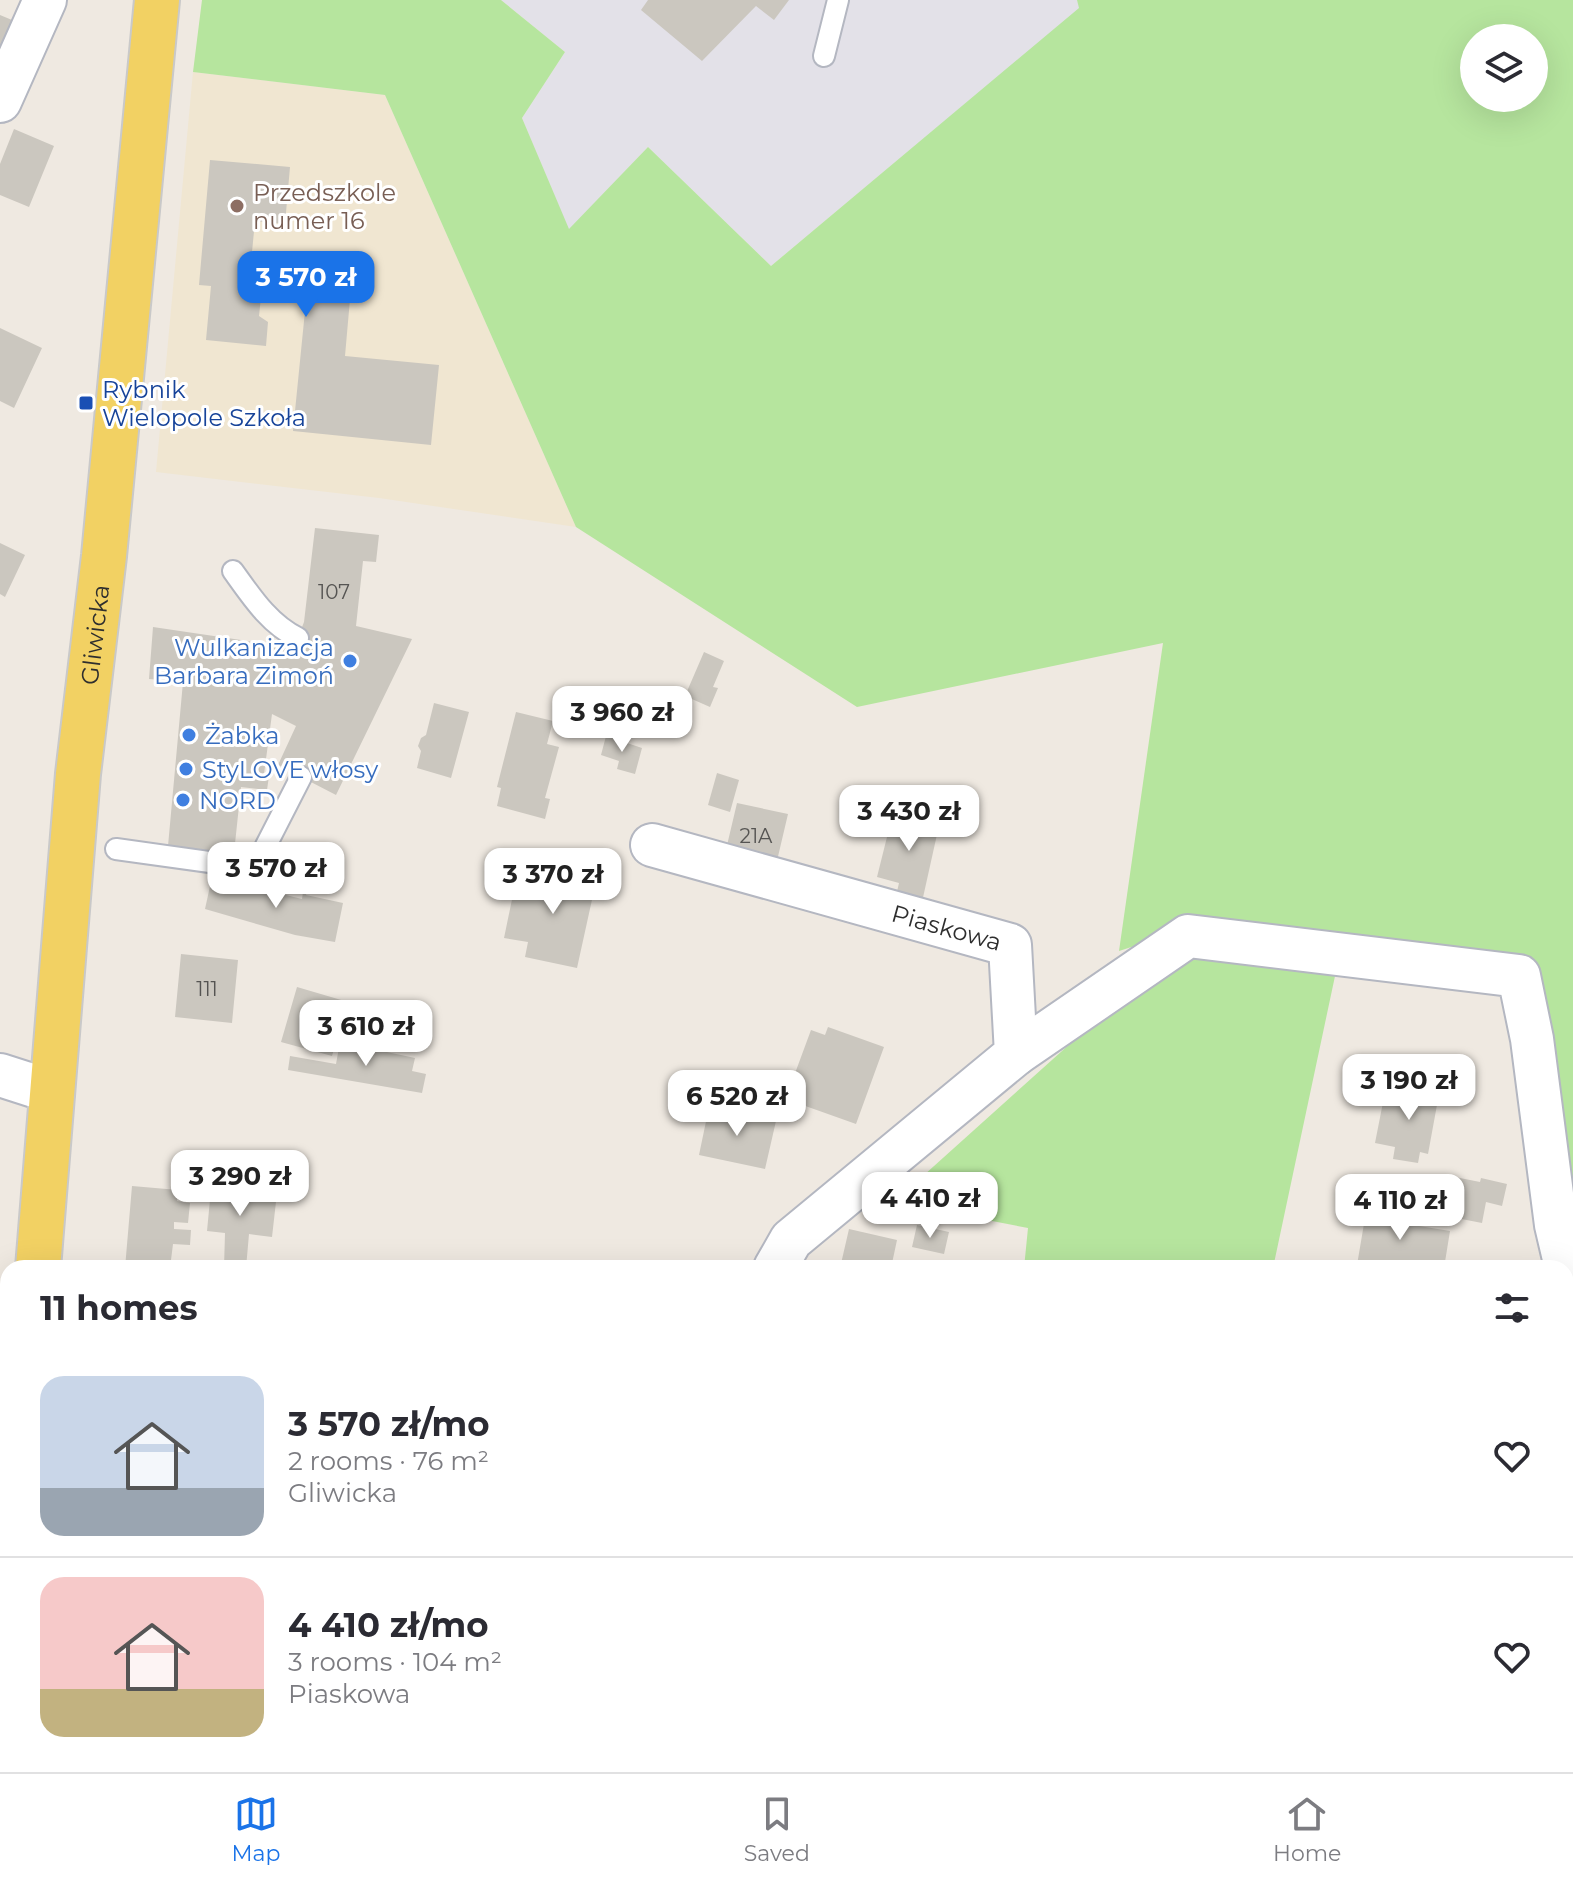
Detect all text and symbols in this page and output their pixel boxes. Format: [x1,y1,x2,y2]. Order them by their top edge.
map controls [1460,24,1548,112]
button: layers [1460,24,1548,112]
place label: Przedszkole numer 16 [253,178,396,235]
marker: Przedszkole numer 16 [228,197,246,215]
pin: 3 570 zł [223,251,389,319]
text: 3 570 zł [255,261,357,293]
place label: Rybnik Wielopole Szkoła [102,375,306,432]
marker: Rybnik Wielopole Szkoła [77,394,95,412]
house number: 107 [318,580,350,604]
street label: Gliwicka [74,583,115,686]
place label: Wulkanizacja Barbara Zimoń [154,633,334,690]
marker: Wulkanizacja Barbara Zimoń [341,652,359,670]
pin: 3 960 zł [539,686,705,754]
text: 3 960 zł [570,696,674,728]
place label: Żabka [205,721,279,750]
marker: Żabka [180,726,198,744]
place label: StyLOVE włosy [202,755,378,784]
marker: StyLOVE włosy [177,760,195,778]
pin: 3 430 zł [826,785,992,853]
place label: NORD [199,786,276,815]
marker: NORD [174,791,192,809]
text: 3 430 zł [857,795,961,827]
house number: 21A [740,824,773,848]
pin: 3 570 zł [193,842,359,910]
pin: 3 370 zł [470,848,636,916]
text: 3 570 zł [225,852,327,884]
text: 3 370 zł [502,858,604,890]
street label: Piaskowa [888,898,1005,956]
house number: 111 [196,977,218,1001]
pin: 3 610 zł [283,1000,449,1068]
text: 3 610 zł [317,1010,415,1042]
pin: 3 190 zł [1326,1054,1492,1122]
text: 3 190 zł [1360,1064,1458,1096]
pin: 6 520 zł [654,1070,820,1138]
text: 6 520 zł [686,1080,788,1112]
pin: 3 290 zł [157,1150,323,1218]
text: 3 290 zł [189,1160,291,1192]
pin: 4 410 zł [847,1172,1013,1240]
pin: 4 110 zł [1317,1174,1483,1242]
text: 4 410 zł [880,1182,980,1214]
text: 4 110 zł [1353,1184,1447,1216]
icon: filters [1490,1286,1534,1330]
text: 11 homes [40,1287,198,1329]
text: 3 570 zł/mo [288,1403,490,1445]
icon: home [104,1408,200,1504]
icon: heart [1490,1434,1534,1478]
text: 2 rooms · 76 m² [288,1445,489,1477]
text: Gliwicka [288,1477,397,1509]
text: 4 410 zł/mo [288,1604,488,1646]
icon: home [104,1609,200,1705]
icon: heart [1490,1635,1534,1679]
text: 3 rooms · 104 m² [288,1646,502,1678]
text: Piaskowa [288,1678,410,1710]
tab: Map [232,1792,281,1867]
tab: Saved [744,1792,810,1867]
tab: Home [1273,1792,1341,1867]

